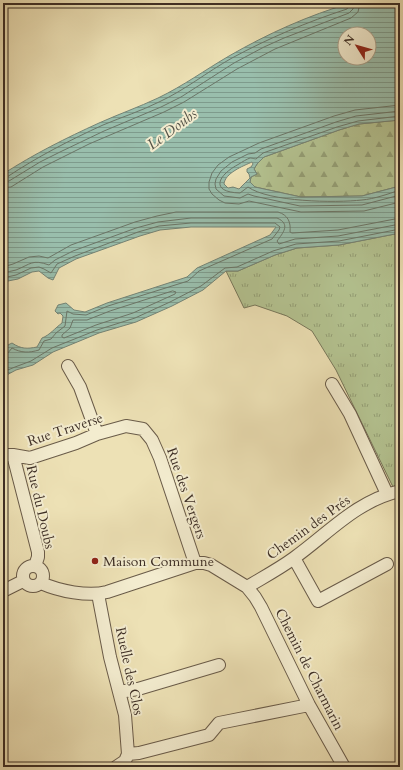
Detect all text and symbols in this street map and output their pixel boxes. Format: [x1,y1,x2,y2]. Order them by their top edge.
north arrow [337,26,377,66]
text: N [341,32,359,49]
water label: Le Doubs [143,104,201,154]
street label: Rue Traverse [25,408,105,451]
street label: Rue des Vergers [162,445,211,542]
street label: Rue du Doubs [22,463,59,551]
street label: Chemin des Prés [263,490,354,564]
place label: Maison Commune [103,552,214,571]
marker: Maison Commune [90,556,100,566]
street label: Chemin de Charmarin [271,605,349,733]
street label: Ruelle des Clos [111,625,148,717]

